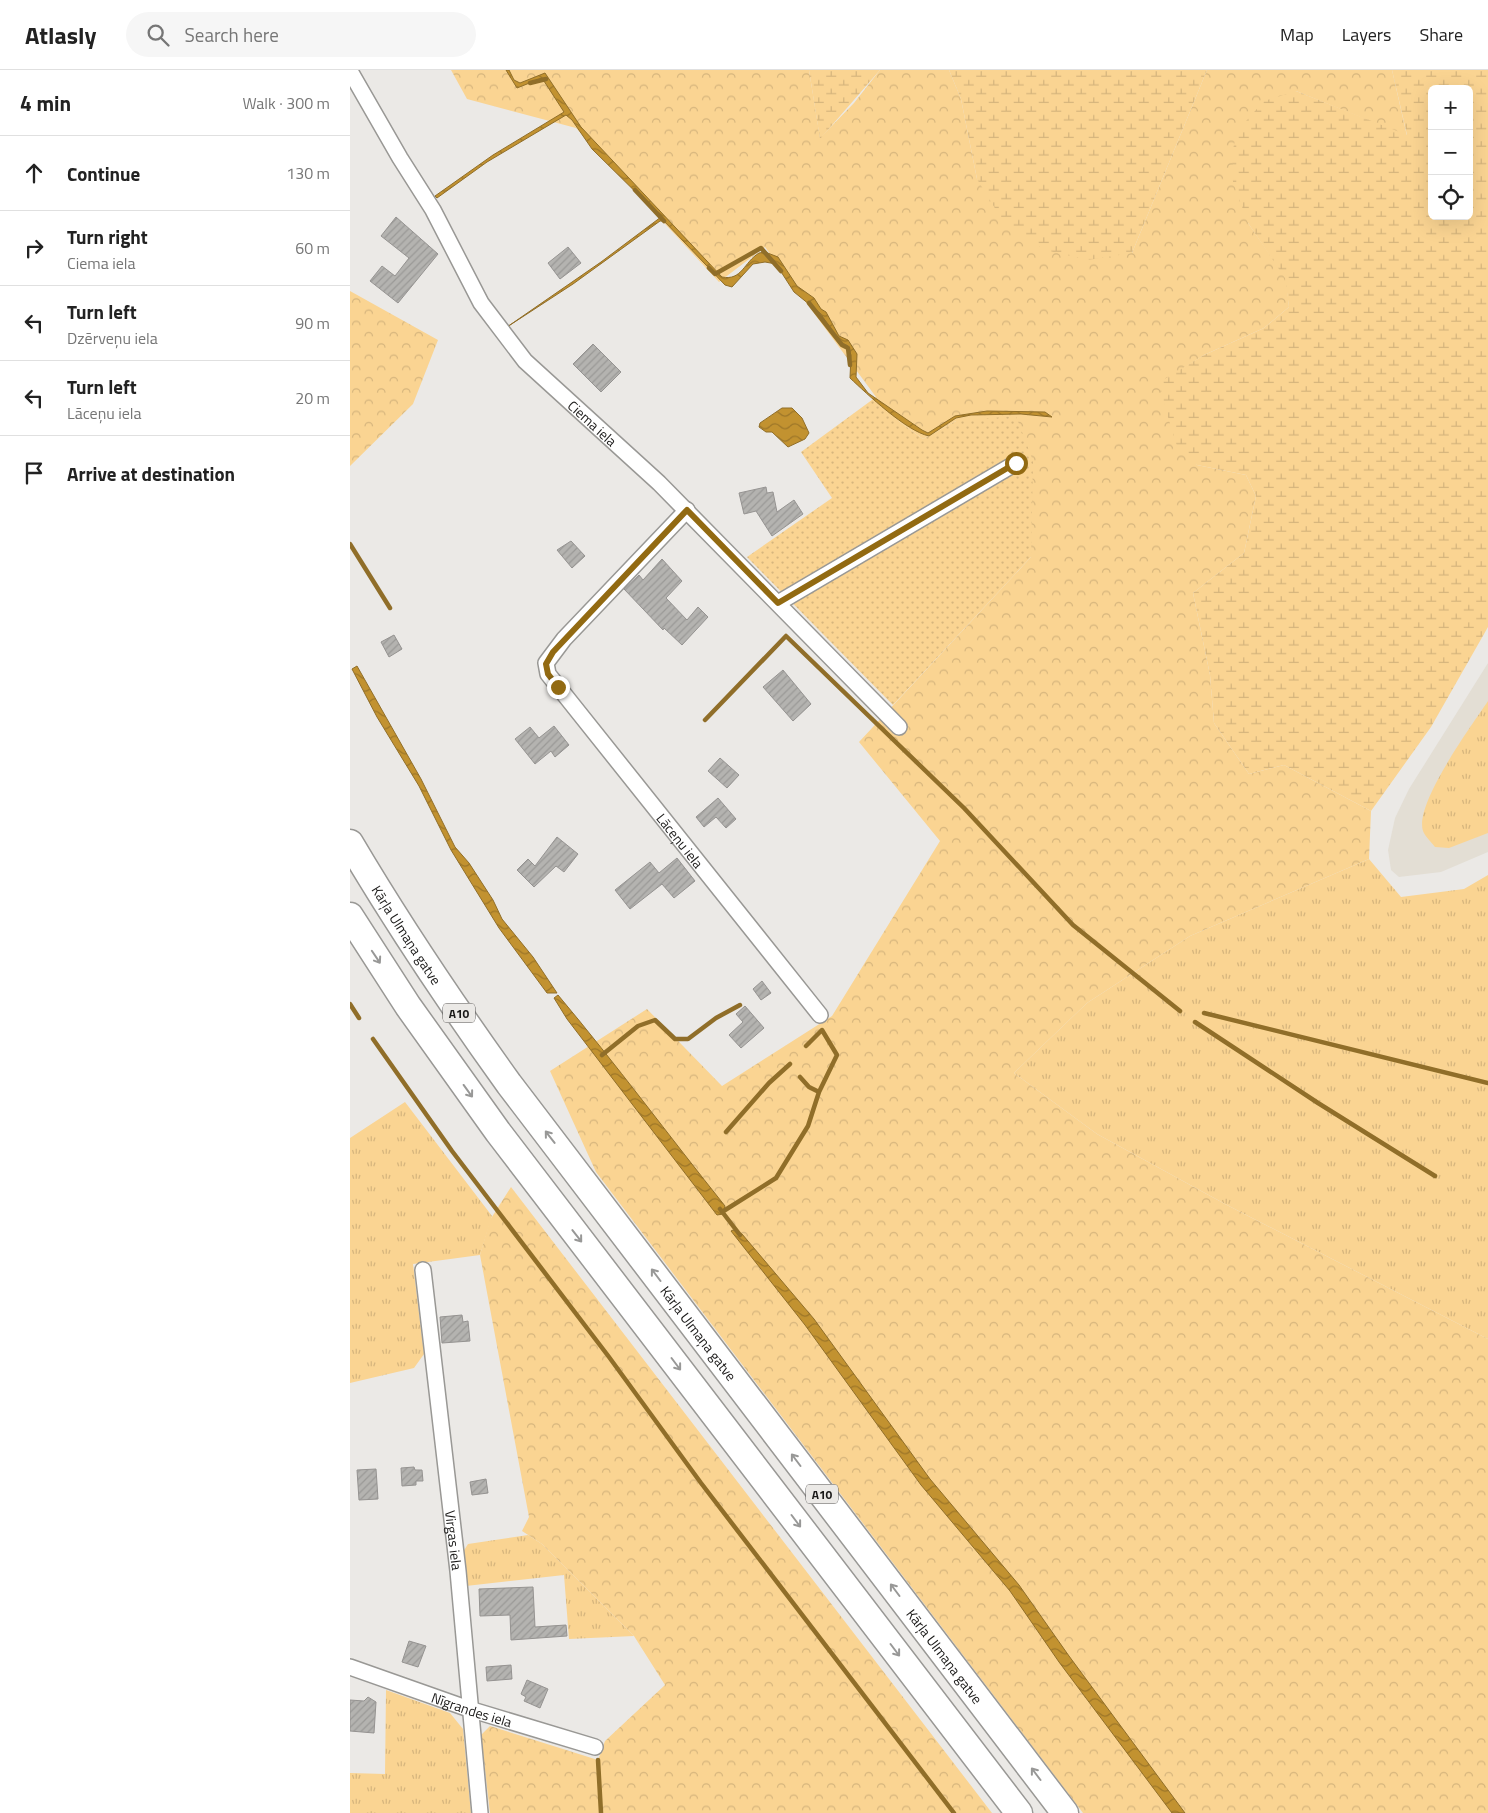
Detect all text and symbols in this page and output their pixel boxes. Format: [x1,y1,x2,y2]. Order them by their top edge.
search box [126,12,476,57]
text: Atlasly [25,17,96,53]
text: Search here [184,20,279,49]
icon: search [144,21,172,49]
text: Map [1280,21,1314,48]
text: Layers [1342,21,1391,48]
text: Share [1419,21,1463,48]
map controls [1428,85,1473,220]
button: + [1428,85,1473,130]
text: 4 min [20,87,71,119]
text: Walk · 300 m [242,91,330,115]
button: − [1428,130,1473,175]
icon: ahead [20,159,48,187]
text: Continue [67,159,140,188]
text: 130 m [286,161,330,185]
button: locate [1428,175,1473,220]
text: Turn right [67,222,148,251]
icon: right [20,234,48,262]
text: 60 m [295,236,330,260]
text: Ciema iela [67,251,136,275]
text: Turn left [67,297,137,326]
icon: left [20,309,48,337]
text: 90 m [295,311,330,335]
text: Dzērveņu iela [67,326,158,350]
text: Turn left [67,372,137,401]
icon: left [20,384,48,412]
text: 20 m [295,386,330,410]
street label: Ciema iela [563,395,622,451]
text: Lāceņu iela [67,401,142,425]
route start [1005,452,1028,475]
icon: arrive [20,459,48,487]
text: Arrive at destination [67,459,235,488]
route end [547,676,570,699]
street label: Lāceņu iela [652,808,709,872]
street label: Kārļa Ulmaņa gatve [367,881,447,989]
one-way arrow [371,950,381,964]
road number: A10 [443,1004,475,1022]
one-way arrow [463,1084,473,1098]
one-way arrow [544,1131,555,1144]
one-way arrow [571,1229,582,1242]
one-way arrow [650,1269,661,1282]
street label: Kārļa Ulmaņa gatve [656,1281,742,1385]
one-way arrow [670,1357,681,1370]
one-way arrow [791,1454,802,1467]
road number: A10 [806,1485,838,1504]
street label: Virgas iela [441,1509,468,1571]
one-way arrow [791,1514,801,1528]
one-way arrow [889,1584,900,1597]
street label: Kārļa Ulmaņa gatve [902,1604,988,1708]
one-way arrow [889,1643,900,1656]
street label: Nīgrandes iela [429,1686,515,1732]
one-way arrow [1030,1768,1041,1781]

